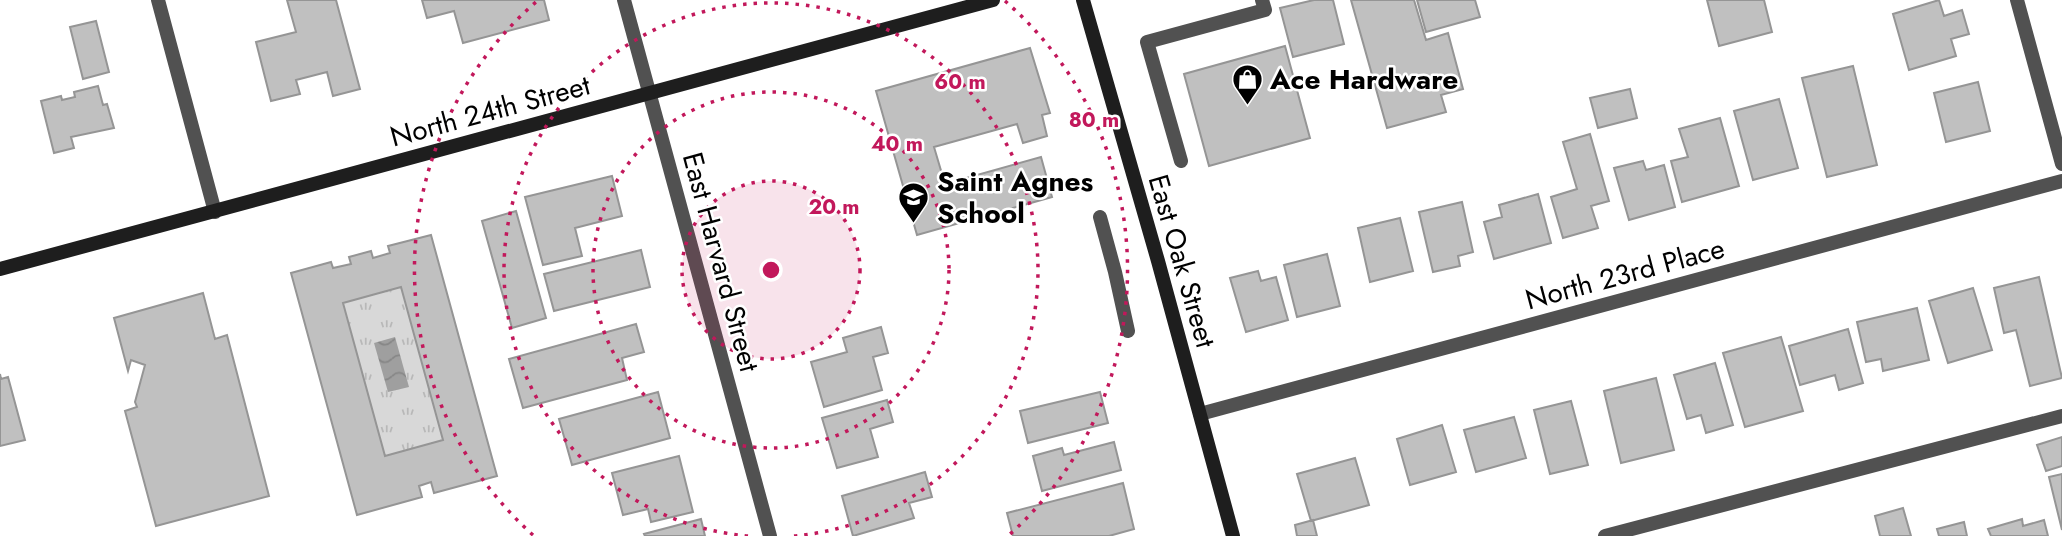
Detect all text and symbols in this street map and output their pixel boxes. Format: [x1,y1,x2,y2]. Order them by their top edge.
place label: Ace Hardware [1269,59,1458,100]
shop icon: Ace Hardware [1230,62,1264,106]
street label: North 24th Street [386,65,595,157]
text: 60 m [934,67,986,97]
text: 80 m [1069,105,1119,135]
text: 40 m [871,129,923,159]
street label: East Harvard Street [672,148,770,377]
place label: Saint Agnes School [937,161,1094,234]
street label: East Oak Street [1138,170,1226,353]
school or university icon: Saint Agnes School [897,180,931,224]
text: 20 m [808,192,860,222]
street label: North 23rd Place [1521,228,1729,320]
centre of rings [759,258,783,282]

